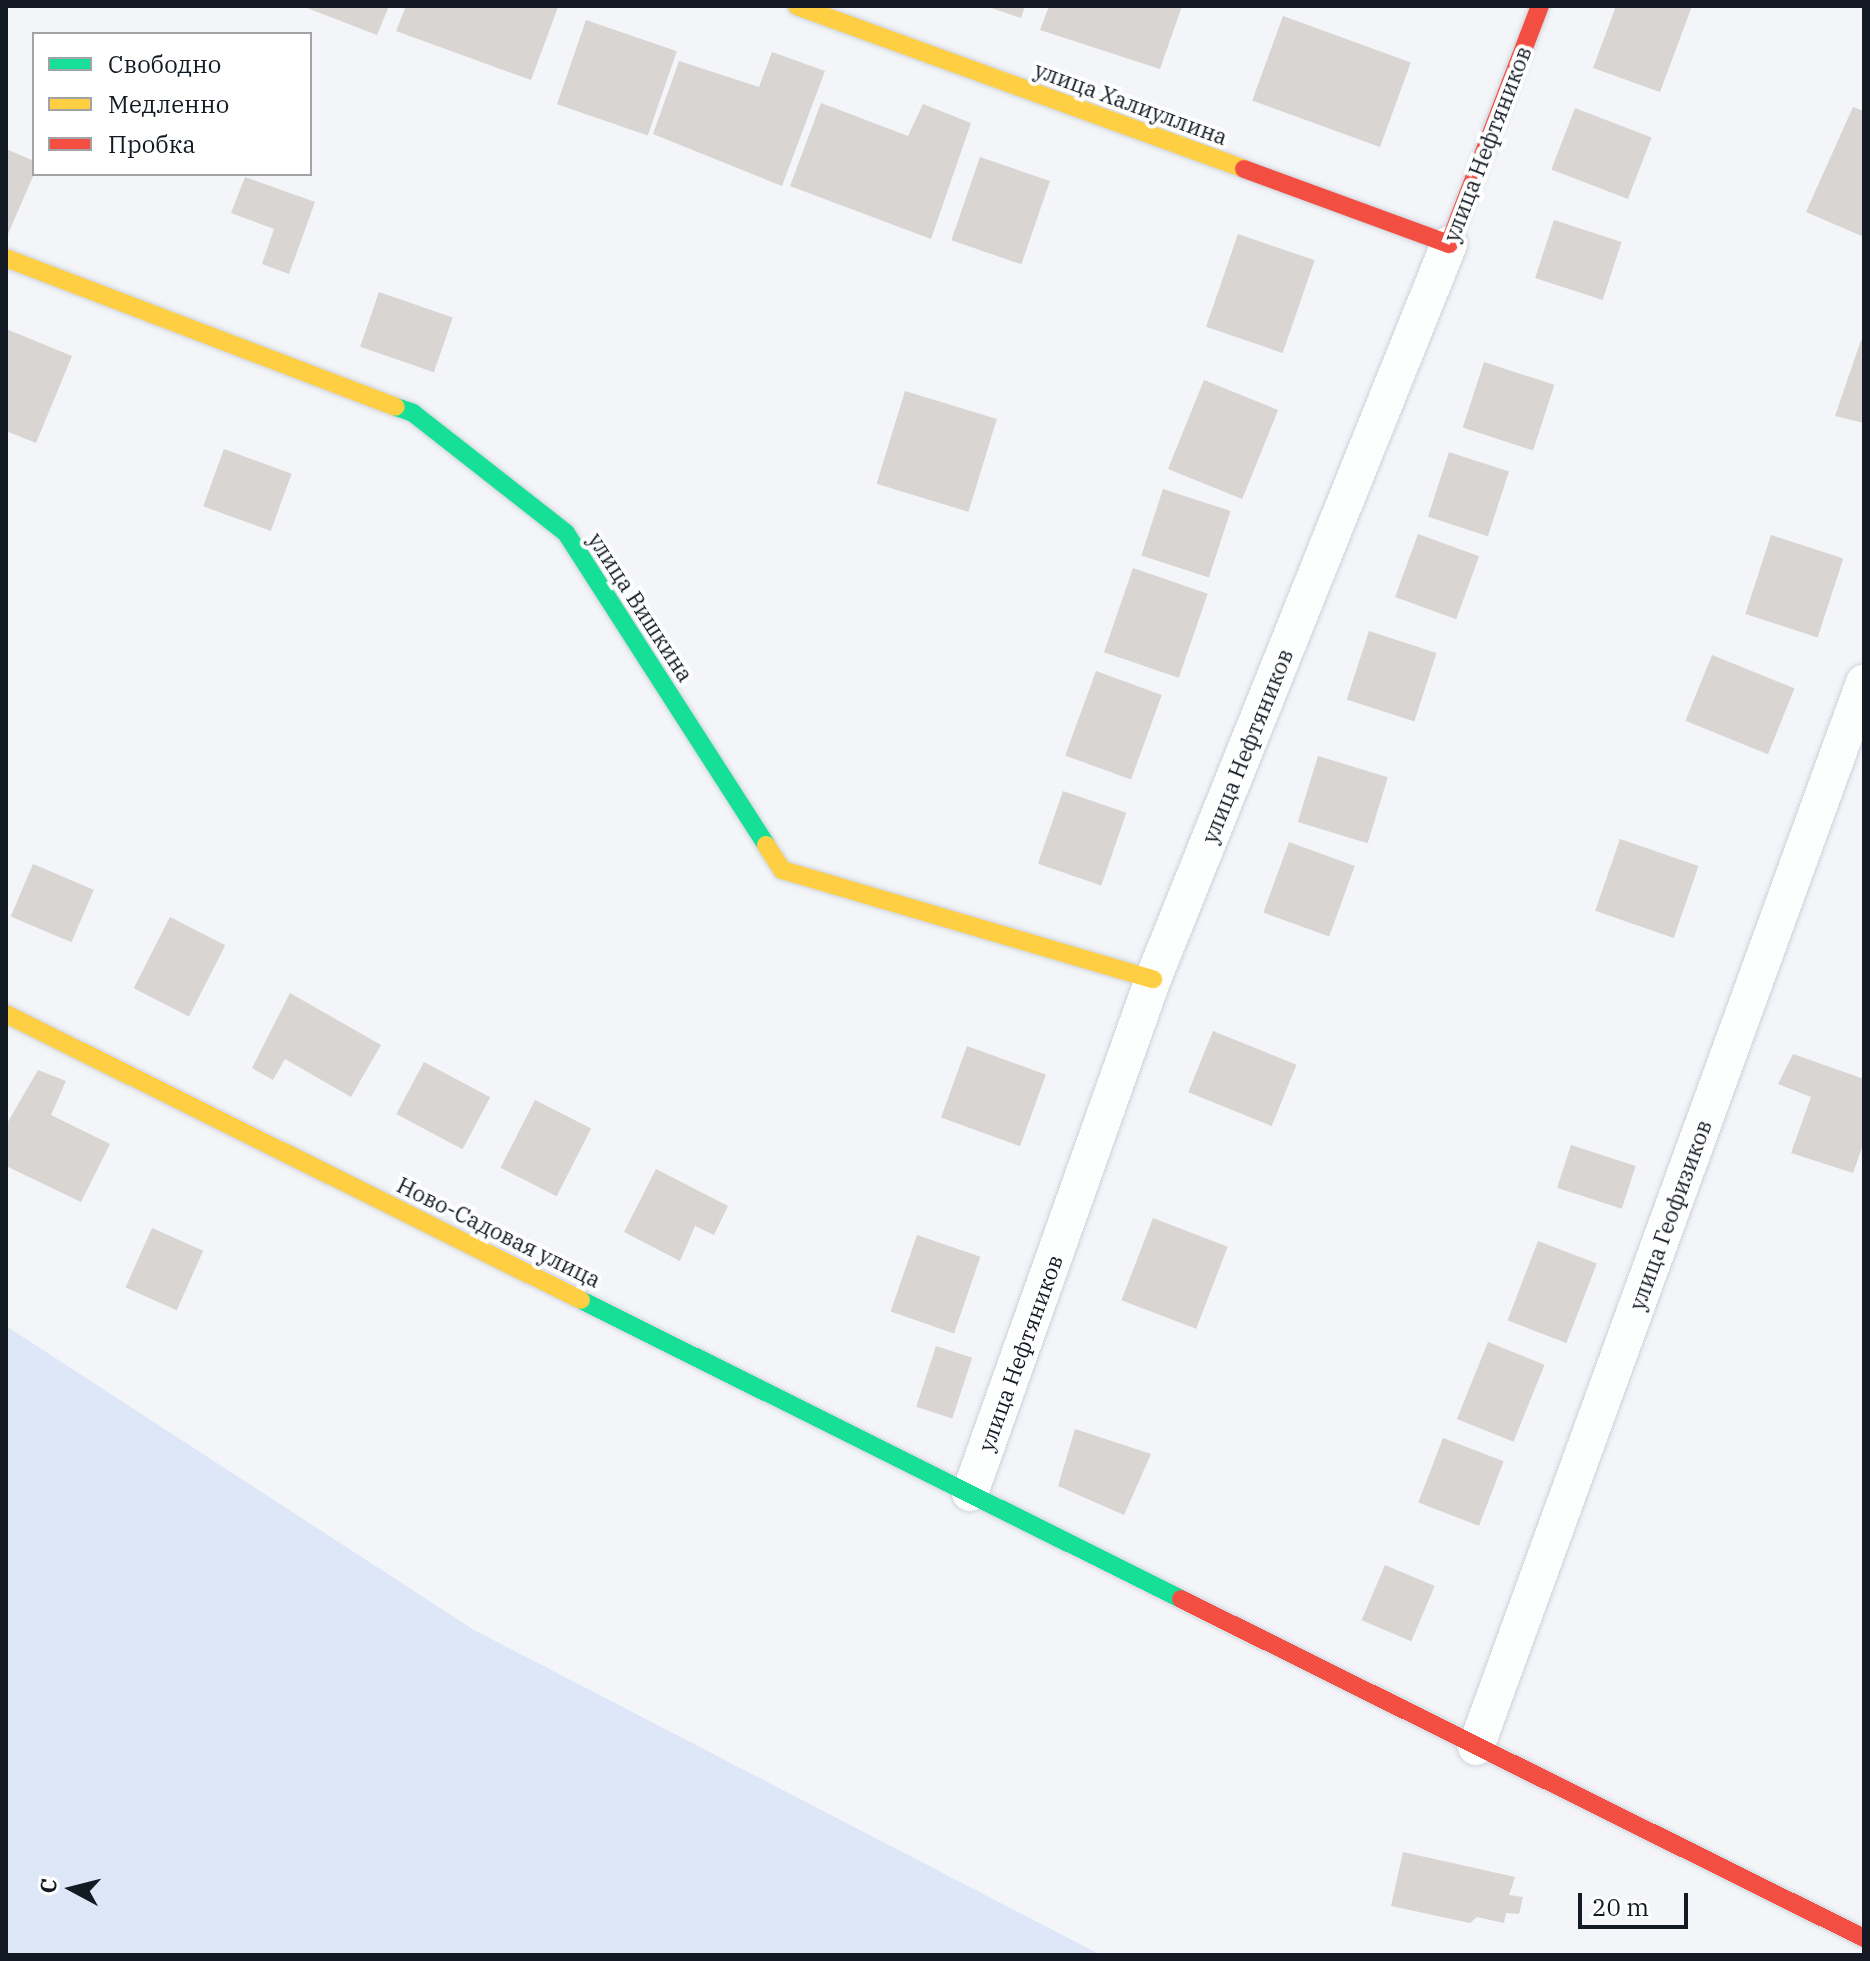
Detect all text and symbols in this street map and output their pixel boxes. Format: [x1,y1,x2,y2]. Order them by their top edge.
legend [32,32,312,176]
street label: улица Нефтяников [1438,43,1536,245]
text: Свободно [108,48,221,80]
street label: улица Халиуллина [1031,56,1231,150]
text: Медленно [108,88,229,120]
text: Пробка [108,128,196,160]
street label: улица Вишкина [583,527,699,687]
street label: улица Нефтяников [1196,645,1298,847]
street label: улица Геофизиков [1623,1116,1717,1314]
street label: Ново-Садовая улица [393,1171,605,1293]
street label: улица Нефтяников [972,1251,1068,1455]
north arrow [32,1849,112,1929]
text: С [32,1877,63,1895]
scale bar [1582,1877,1692,1927]
text: 20 m [1592,1891,1649,1923]

